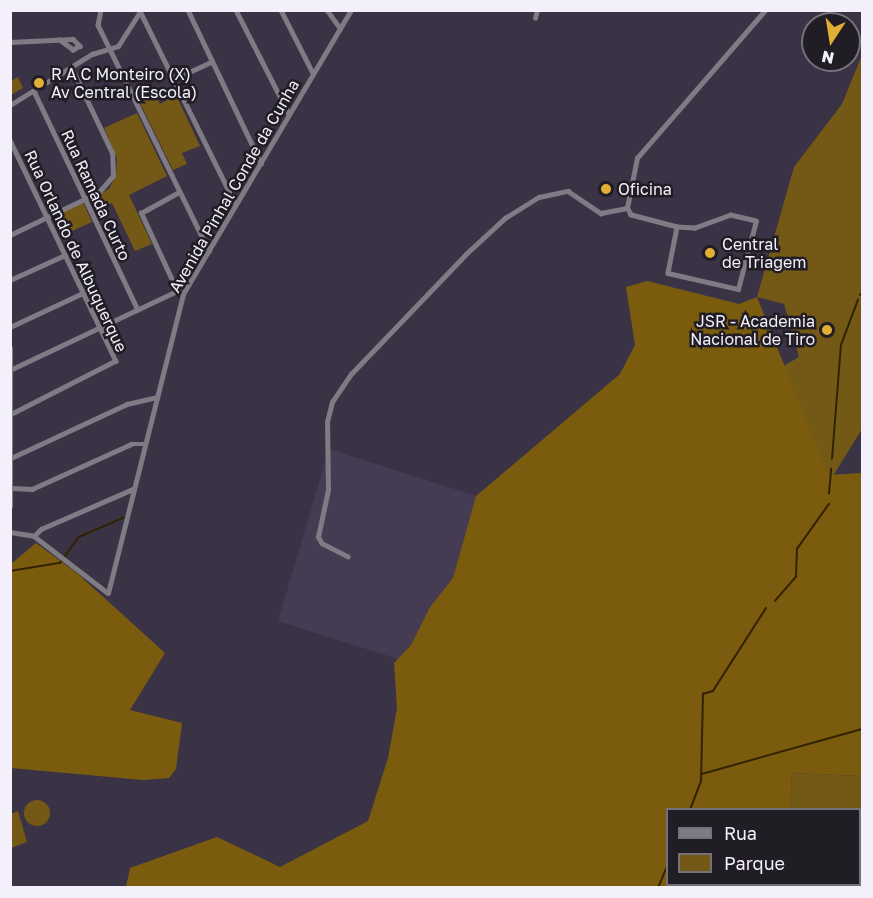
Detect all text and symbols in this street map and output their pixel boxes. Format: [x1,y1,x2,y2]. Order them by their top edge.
north arrow [801,12,861,72]
text: N [820,47,836,69]
place label: R A C Monteiro (X) Av Central (Escola) [51,64,197,102]
marker: R A C Monteiro (X) Av Central (Escola) [32,76,46,90]
street label: Avenida Pinhal Conde da Cunha [165,76,303,296]
street label: Rua Ramada Curto [57,126,135,264]
street label: Rua Orlando de Albuquerque [21,147,131,355]
place label: Oficina [618,179,672,199]
marker: Oficina [599,182,613,196]
place label: Central de Triagem [722,234,806,272]
marker: Central de Triagem [703,246,717,260]
place label: JSR - Academia Nacional de Tiro [690,311,815,349]
marker: JSR - Academia Nacional de Tiro [820,323,834,337]
legend [666,808,861,886]
text: Rua [724,822,757,844]
text: Parque [724,852,785,874]

